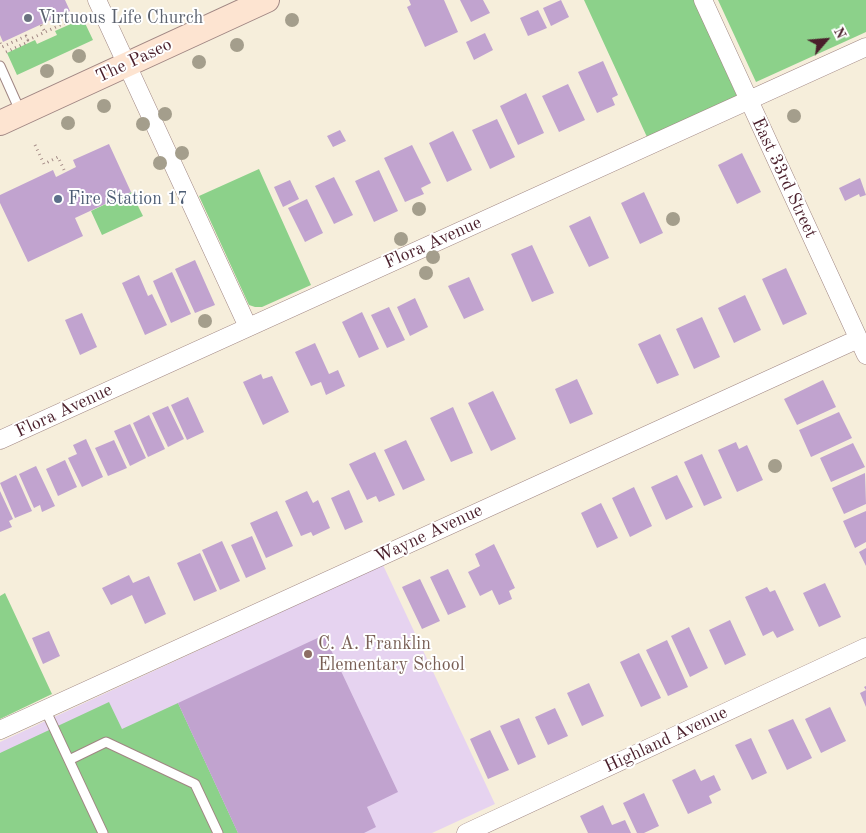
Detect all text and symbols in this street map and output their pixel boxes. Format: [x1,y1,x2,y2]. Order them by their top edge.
place label: Virtuous Life Church [38,7,203,29]
marker: Virtuous Life Church [22,12,34,24]
north arrow [801,15,851,65]
text: N [831,25,848,41]
street label: The Paseo [93,34,175,88]
street label: East 33rd Street [747,114,821,242]
place label: Fire Station 17 [68,188,188,210]
marker: Fire Station 17 [52,193,64,205]
street label: Flora Avenue [381,212,485,274]
street label: Flora Avenue [12,379,116,443]
street label: Wayne Avenue [372,500,486,568]
place label: C. A. Franklin Elementary School [318,633,465,676]
marker: C. A. Franklin Elementary School [302,648,314,660]
street label: Highland Avenue [601,702,731,778]

